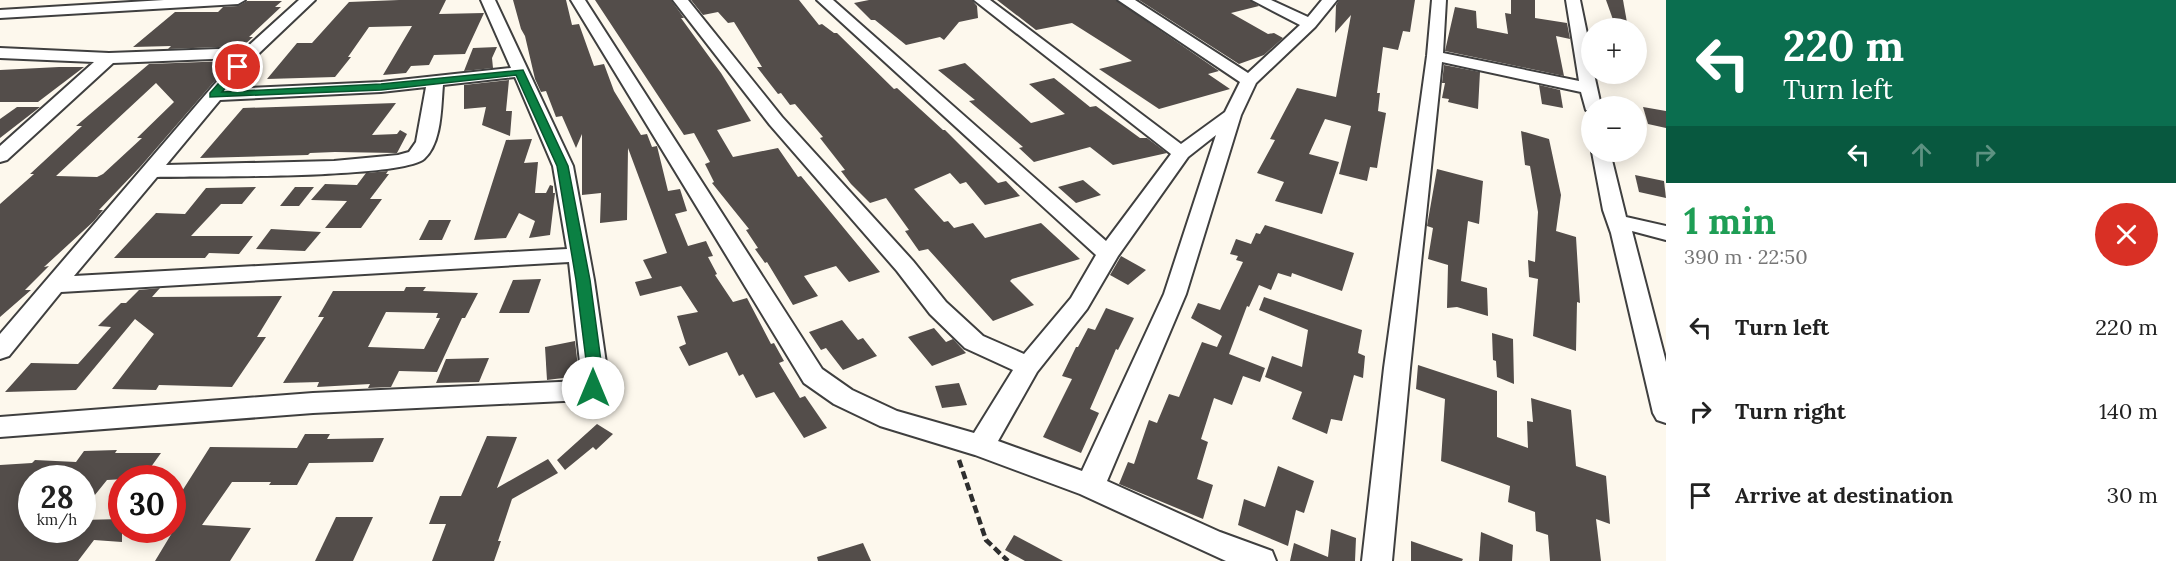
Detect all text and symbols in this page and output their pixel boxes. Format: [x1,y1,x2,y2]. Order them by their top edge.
map controls [1581,18,1647,162]
button: + [1581,18,1647,84]
text: 220 m [1783,19,1904,73]
icon: left [1684,24,1762,102]
pin [212,41,263,92]
icon: arrive [221,50,254,83]
text: Turn left [1783,72,1893,106]
button: − [1581,96,1647,162]
icon: left [1842,138,1875,171]
icon: ahead [1905,138,1938,171]
icon: right [1968,138,2001,171]
text: 1 min [1684,198,1776,244]
button: close [2095,203,2158,266]
text: 390 m · 22:50 [1684,244,1808,269]
icon: left [1684,311,1717,344]
text: Turn left [1735,313,1829,341]
text: 220 m [2095,313,2158,341]
position arrow [561,356,625,420]
icon: right [1684,395,1717,428]
text: Turn right [1735,397,1846,425]
text: 140 m [2099,397,2158,425]
speed limit sign: 30 [108,465,186,543]
text: 28 [40,478,74,516]
icon: arrive [1684,479,1717,512]
text: Arrive at destination [1735,481,1953,509]
text: 30 m [2107,481,2158,509]
text: km/h [37,510,77,529]

